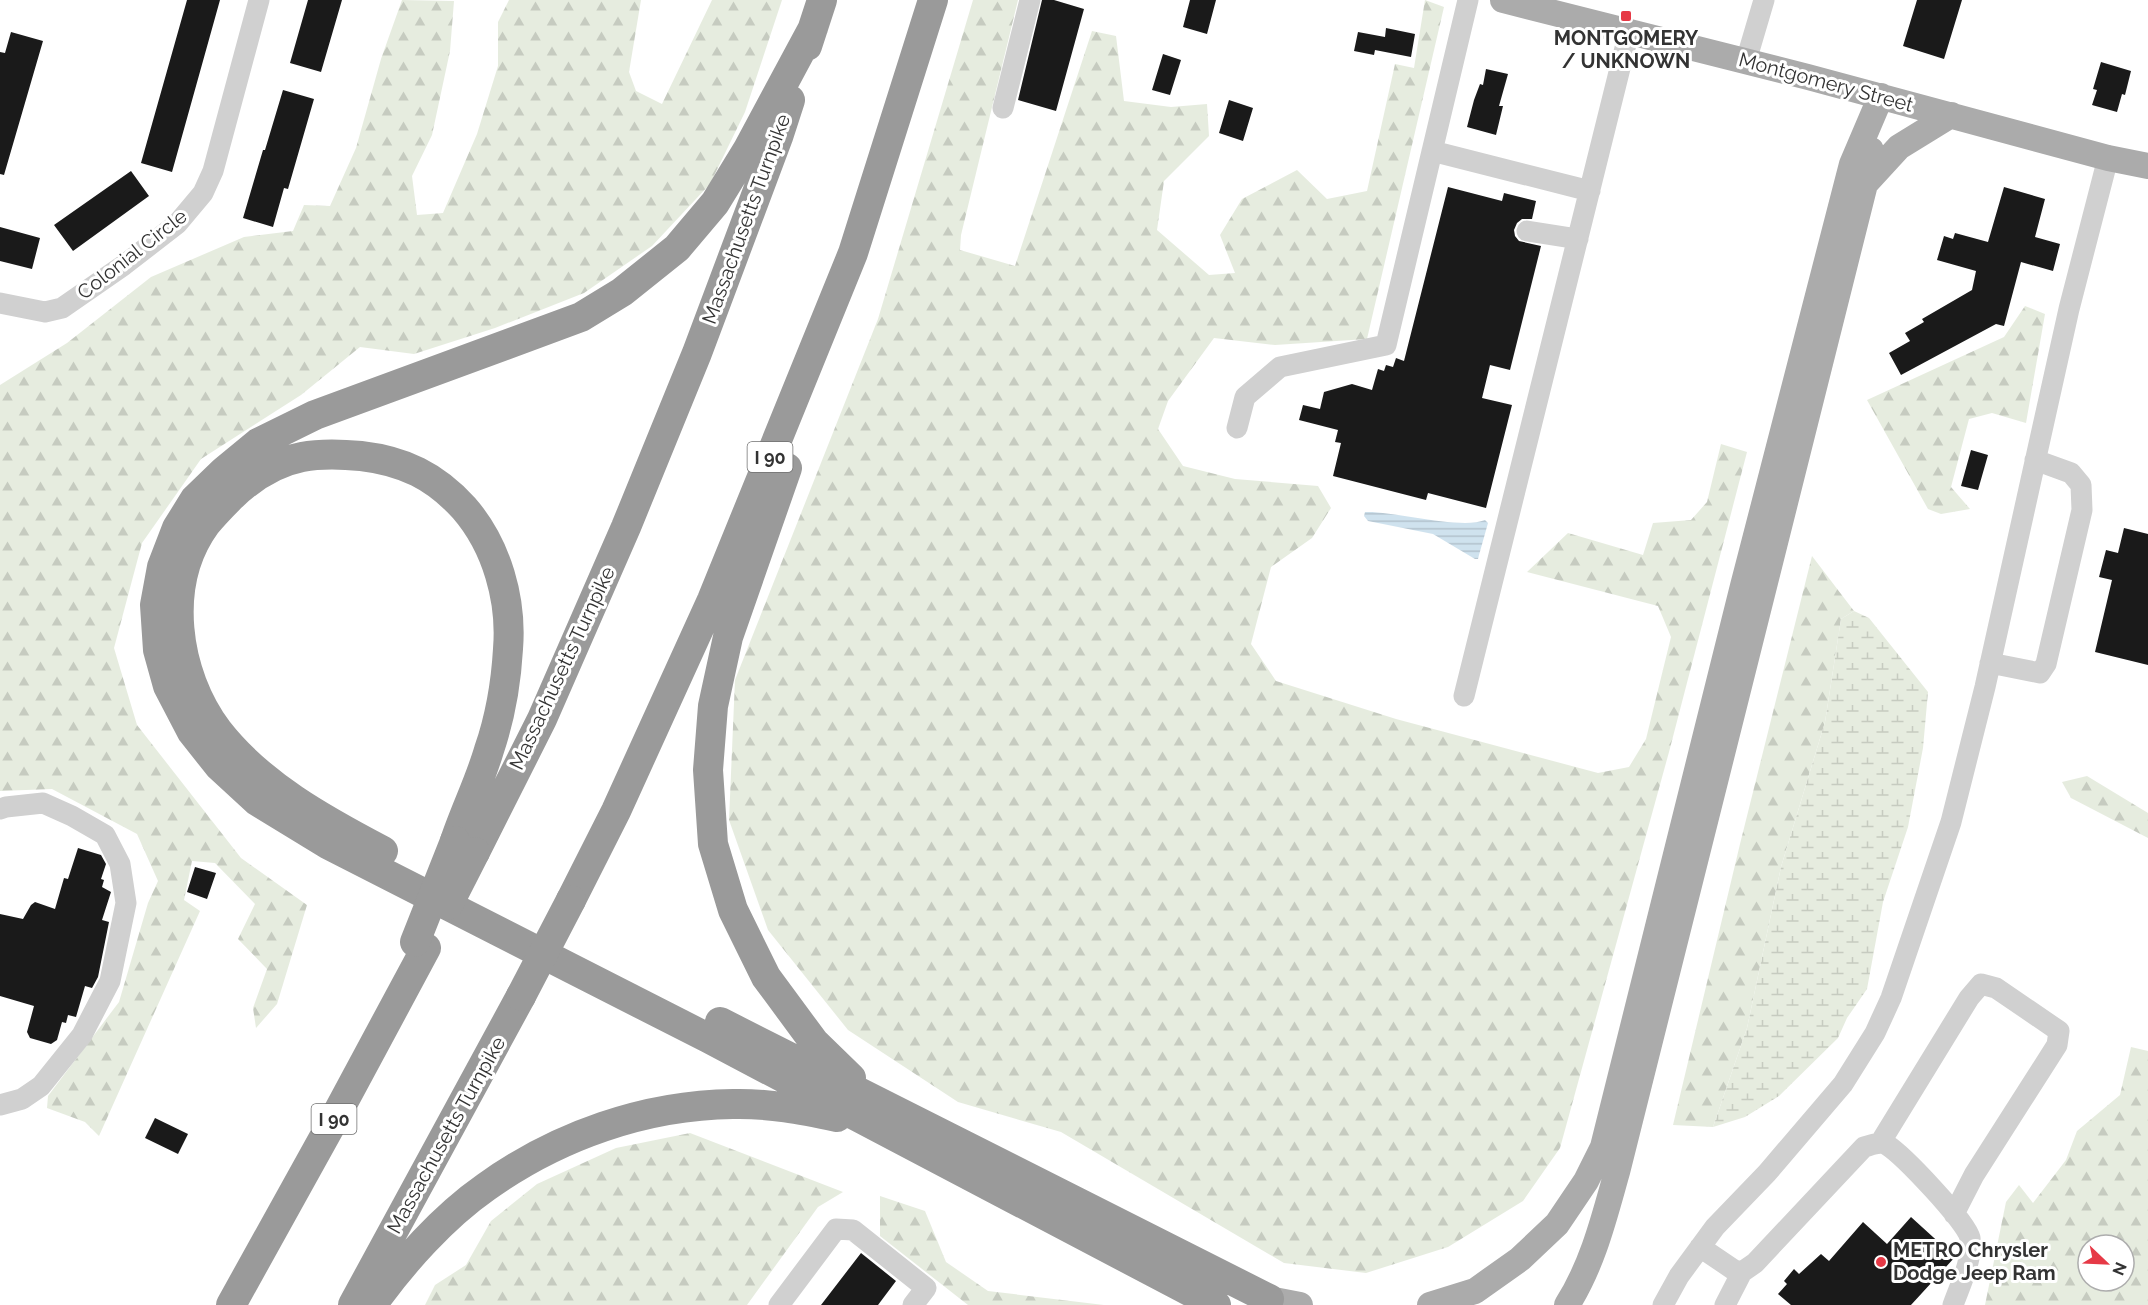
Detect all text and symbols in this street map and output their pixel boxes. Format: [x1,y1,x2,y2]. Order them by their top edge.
marker: MONTGOMERY / UNKNOWN [1619,9,1633,23]
place label: MONTGOMERY / UNKNOWN [1554,26,1699,73]
street label: Montgomery Street [1736,47,1916,117]
street label: Massachusetts Turnpike [697,111,795,327]
street label: Colonial Circle [72,204,192,304]
road number: I 90 [748,442,792,472]
street label: Massachusetts Turnpike [504,562,620,773]
street label: Massachusetts Turnpike [382,1032,510,1238]
road number: I 90 [312,1104,356,1134]
north arrow [2076,1233,2136,1293]
place label: METRO Chrysler Dodge Jeep Ram [1893,1238,2056,1285]
marker: METRO Chrysler Dodge Jeep Ram [1874,1255,1888,1269]
text: N [2108,1259,2130,1278]

